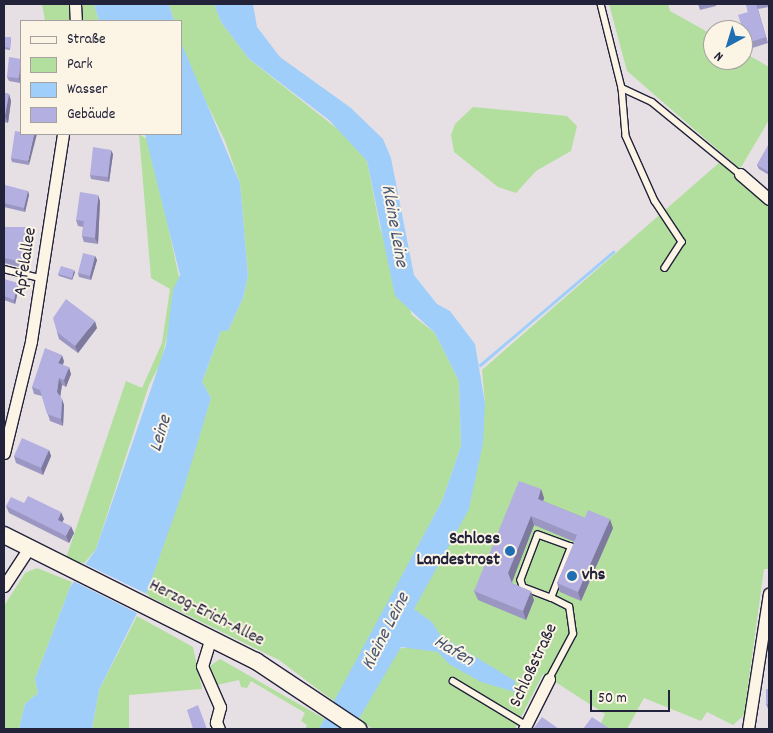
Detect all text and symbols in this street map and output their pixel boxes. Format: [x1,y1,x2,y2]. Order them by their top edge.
legend [20,20,182,135]
north arrow [703,20,753,70]
text: Straße [67,29,105,51]
text: N [710,46,728,66]
text: Park [67,54,93,76]
text: Wasser [67,79,107,101]
text: Gebäude [67,104,115,126]
water label: Kleine Leine [375,183,411,269]
street label: Apfelallee [11,226,43,298]
water label: Leine [146,413,178,455]
place label: Schloss Landestrost [416,530,500,572]
marker: Schloss Landestrost [504,545,516,557]
place label: vhs [582,565,605,587]
marker: vhs [566,570,578,582]
street label: Herzog-Erich-Allee [145,576,267,652]
water label: Kleine Leine [358,590,416,674]
street label: Schloßstraße [506,621,564,711]
water label: Hafen [429,631,477,673]
scale bar [593,680,673,712]
text: 50 m [598,688,627,710]

